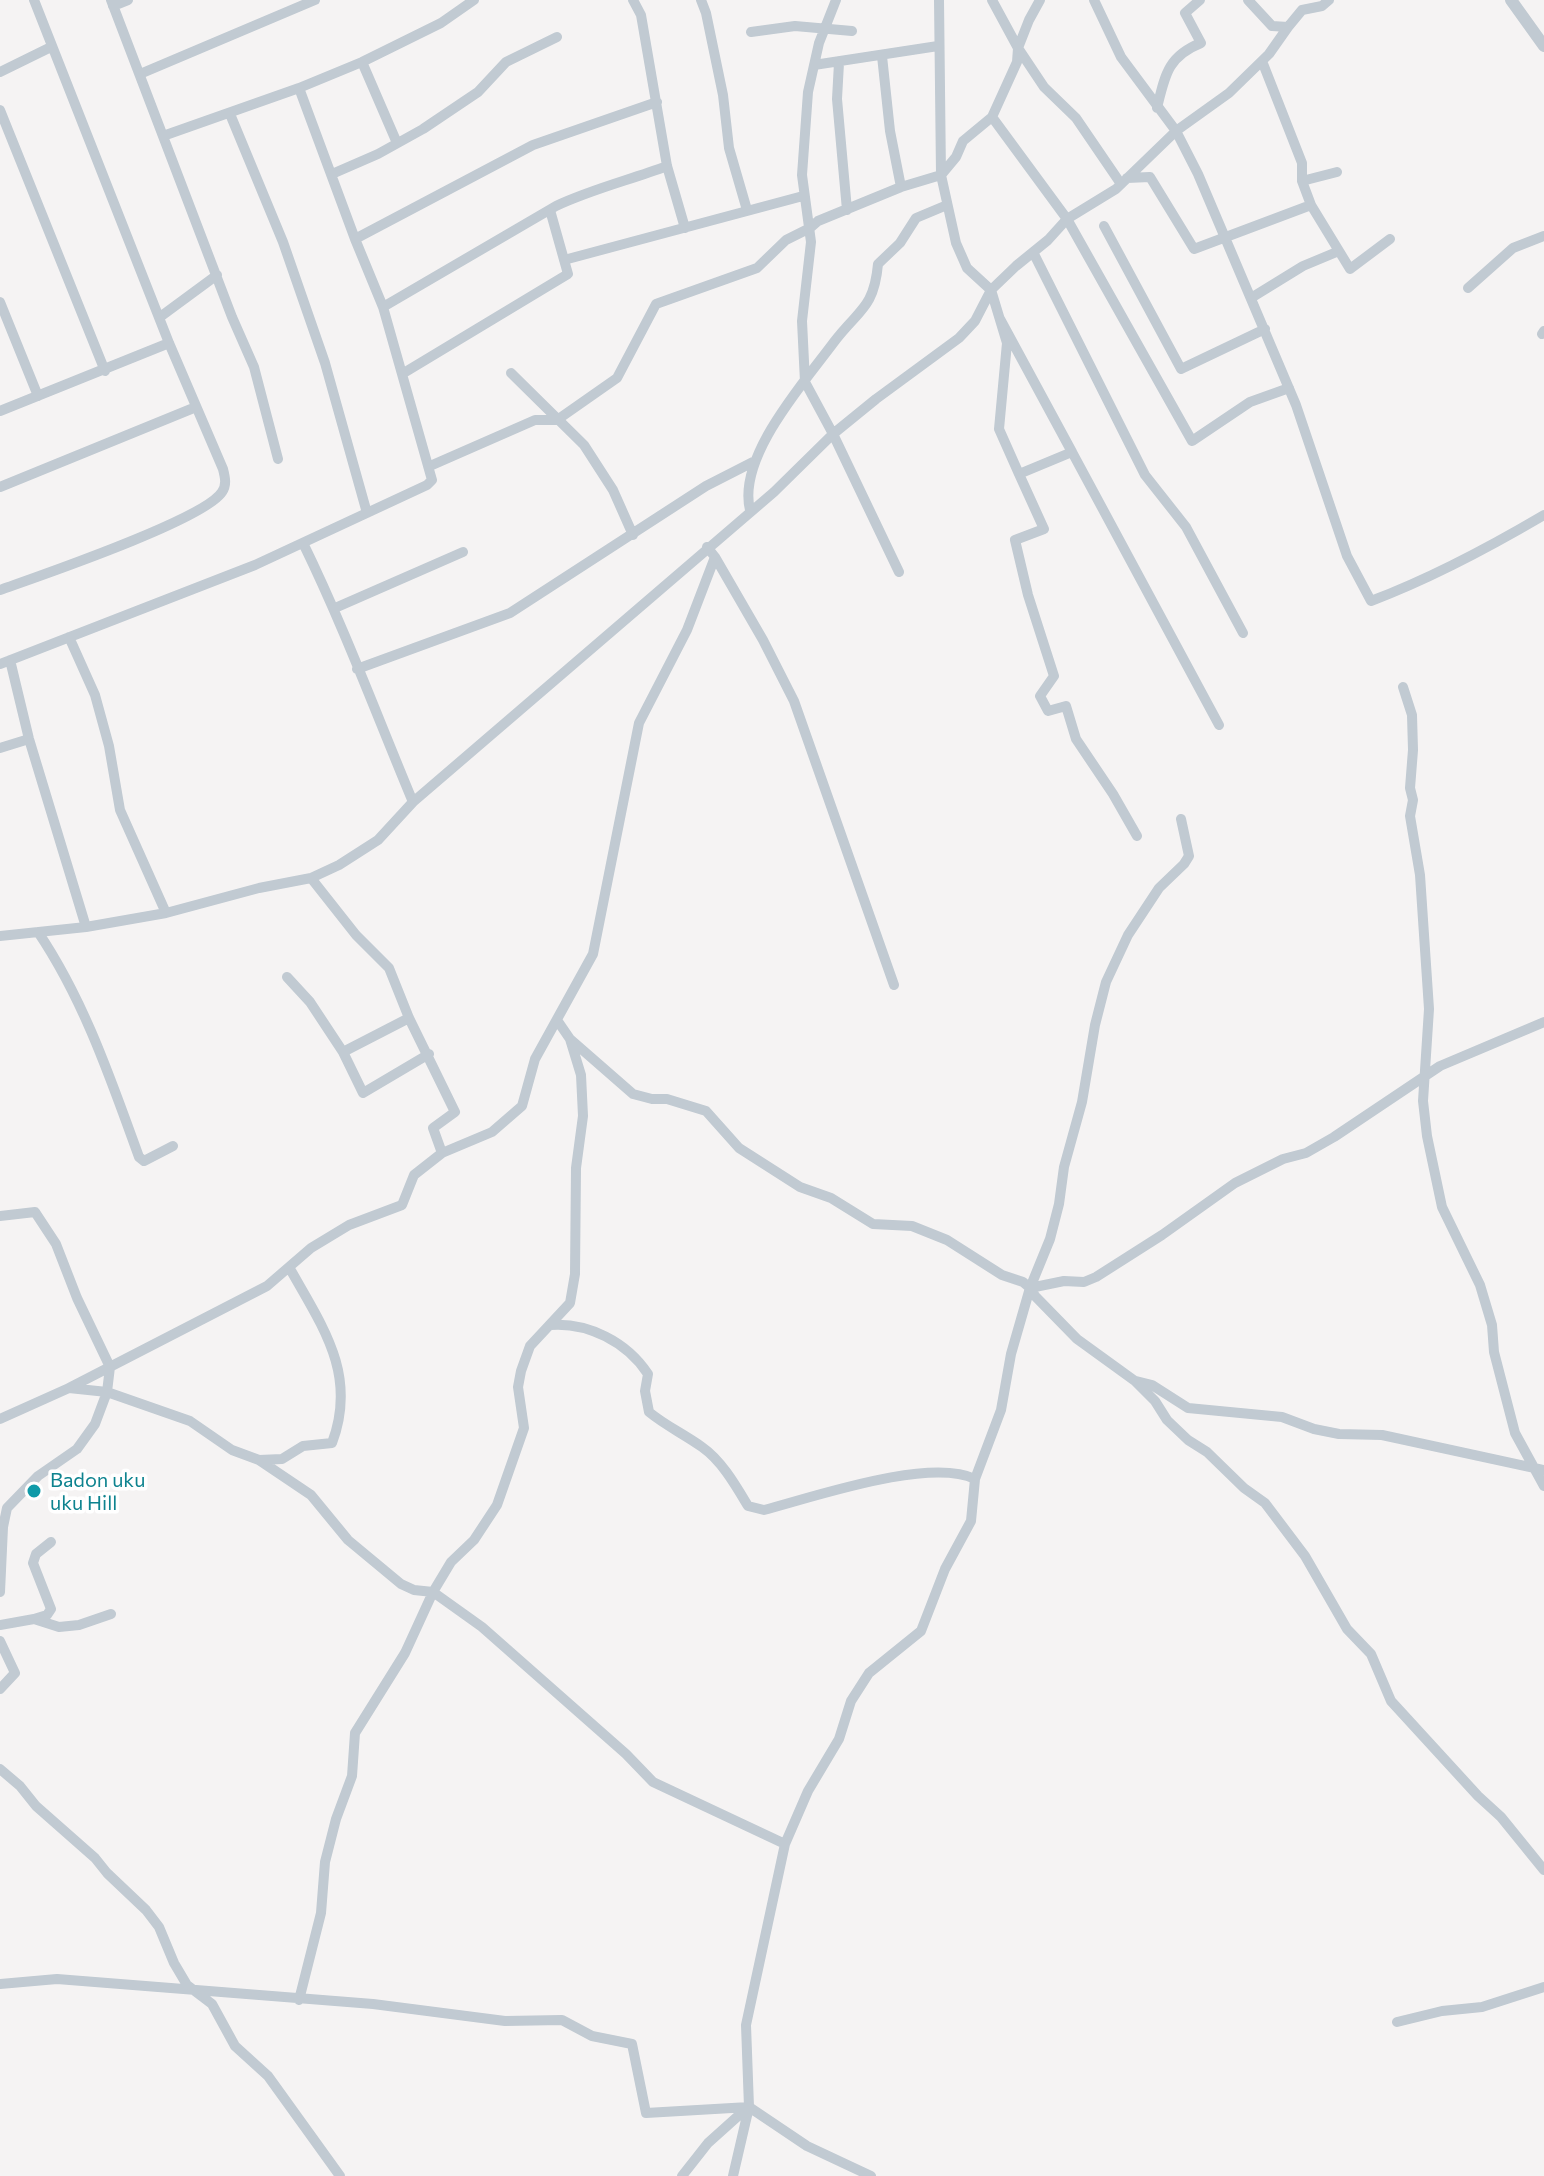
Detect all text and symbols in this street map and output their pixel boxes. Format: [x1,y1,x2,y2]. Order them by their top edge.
place label: Badon uku uku Hill [50,1468,145,1515]
marker: Badon uku uku Hill [25,1482,43,1500]

